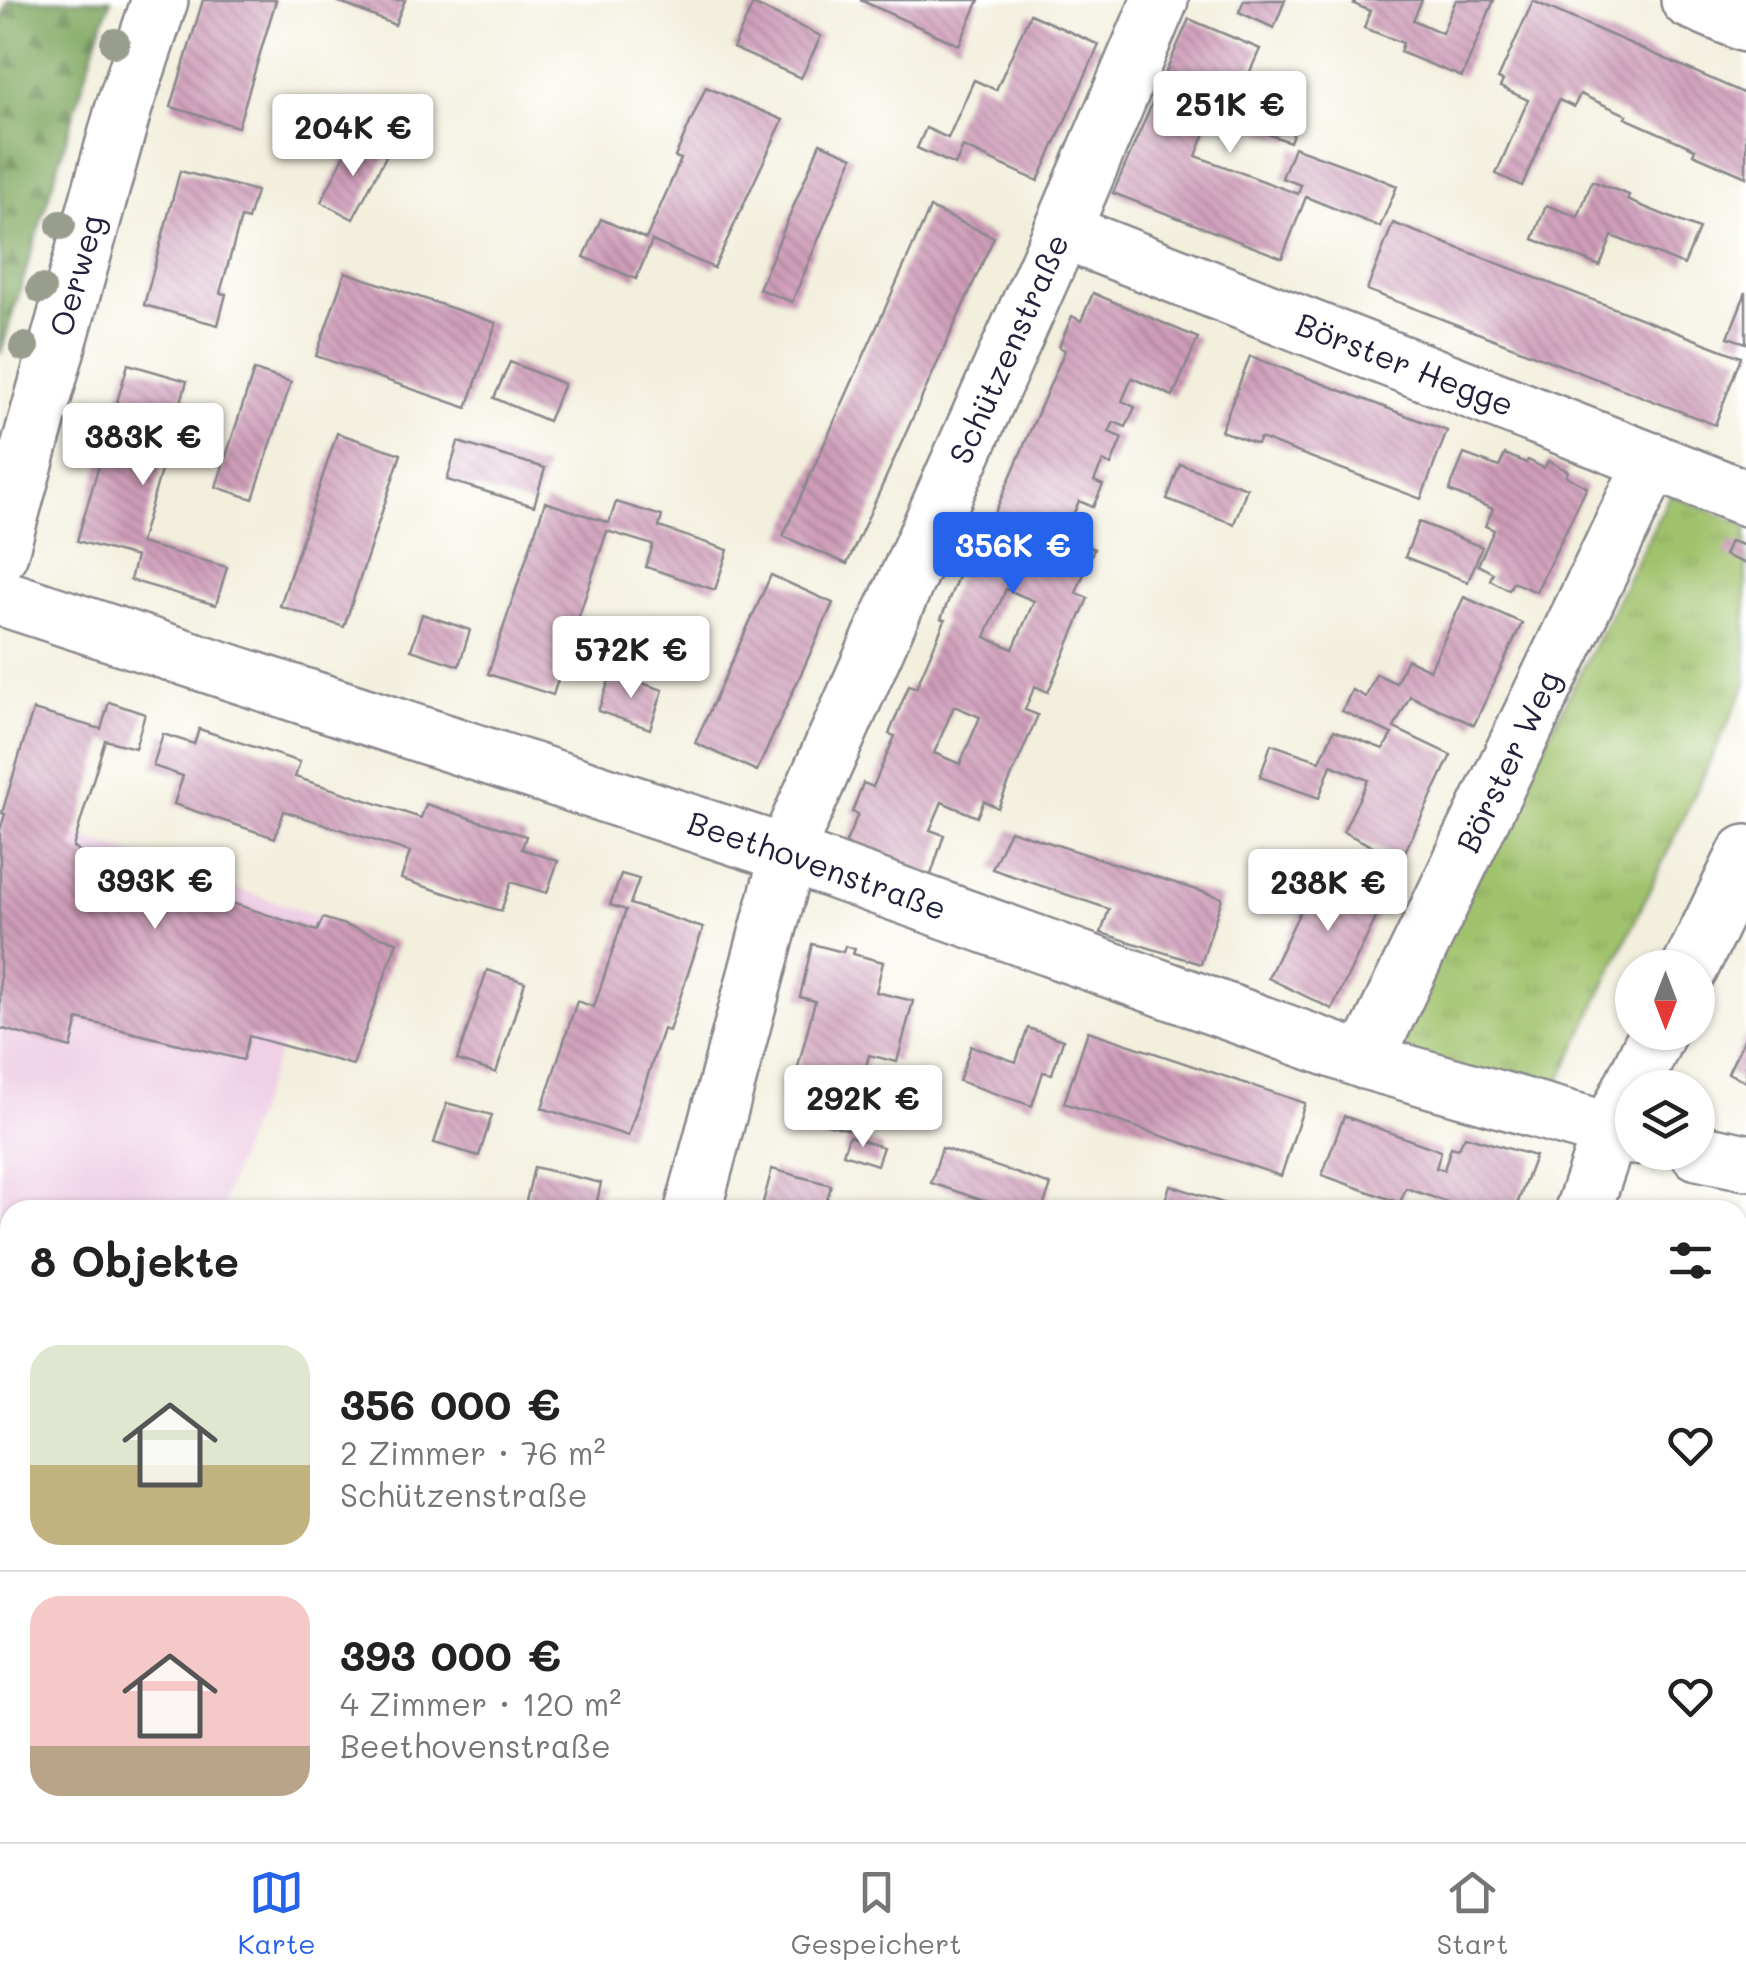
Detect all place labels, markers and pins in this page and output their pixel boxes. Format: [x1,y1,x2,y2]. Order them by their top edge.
pin: 251K € [1149,71,1311,156]
pin: 204K € [272,94,434,179]
pin: 383K € [62,403,224,488]
pin: 356K € [932,512,1094,597]
pin: 572K € [550,616,712,701]
pin: 393K € [74,847,236,932]
pin: 238K € [1247,849,1409,934]
pin: 292K € [782,1065,944,1150]

